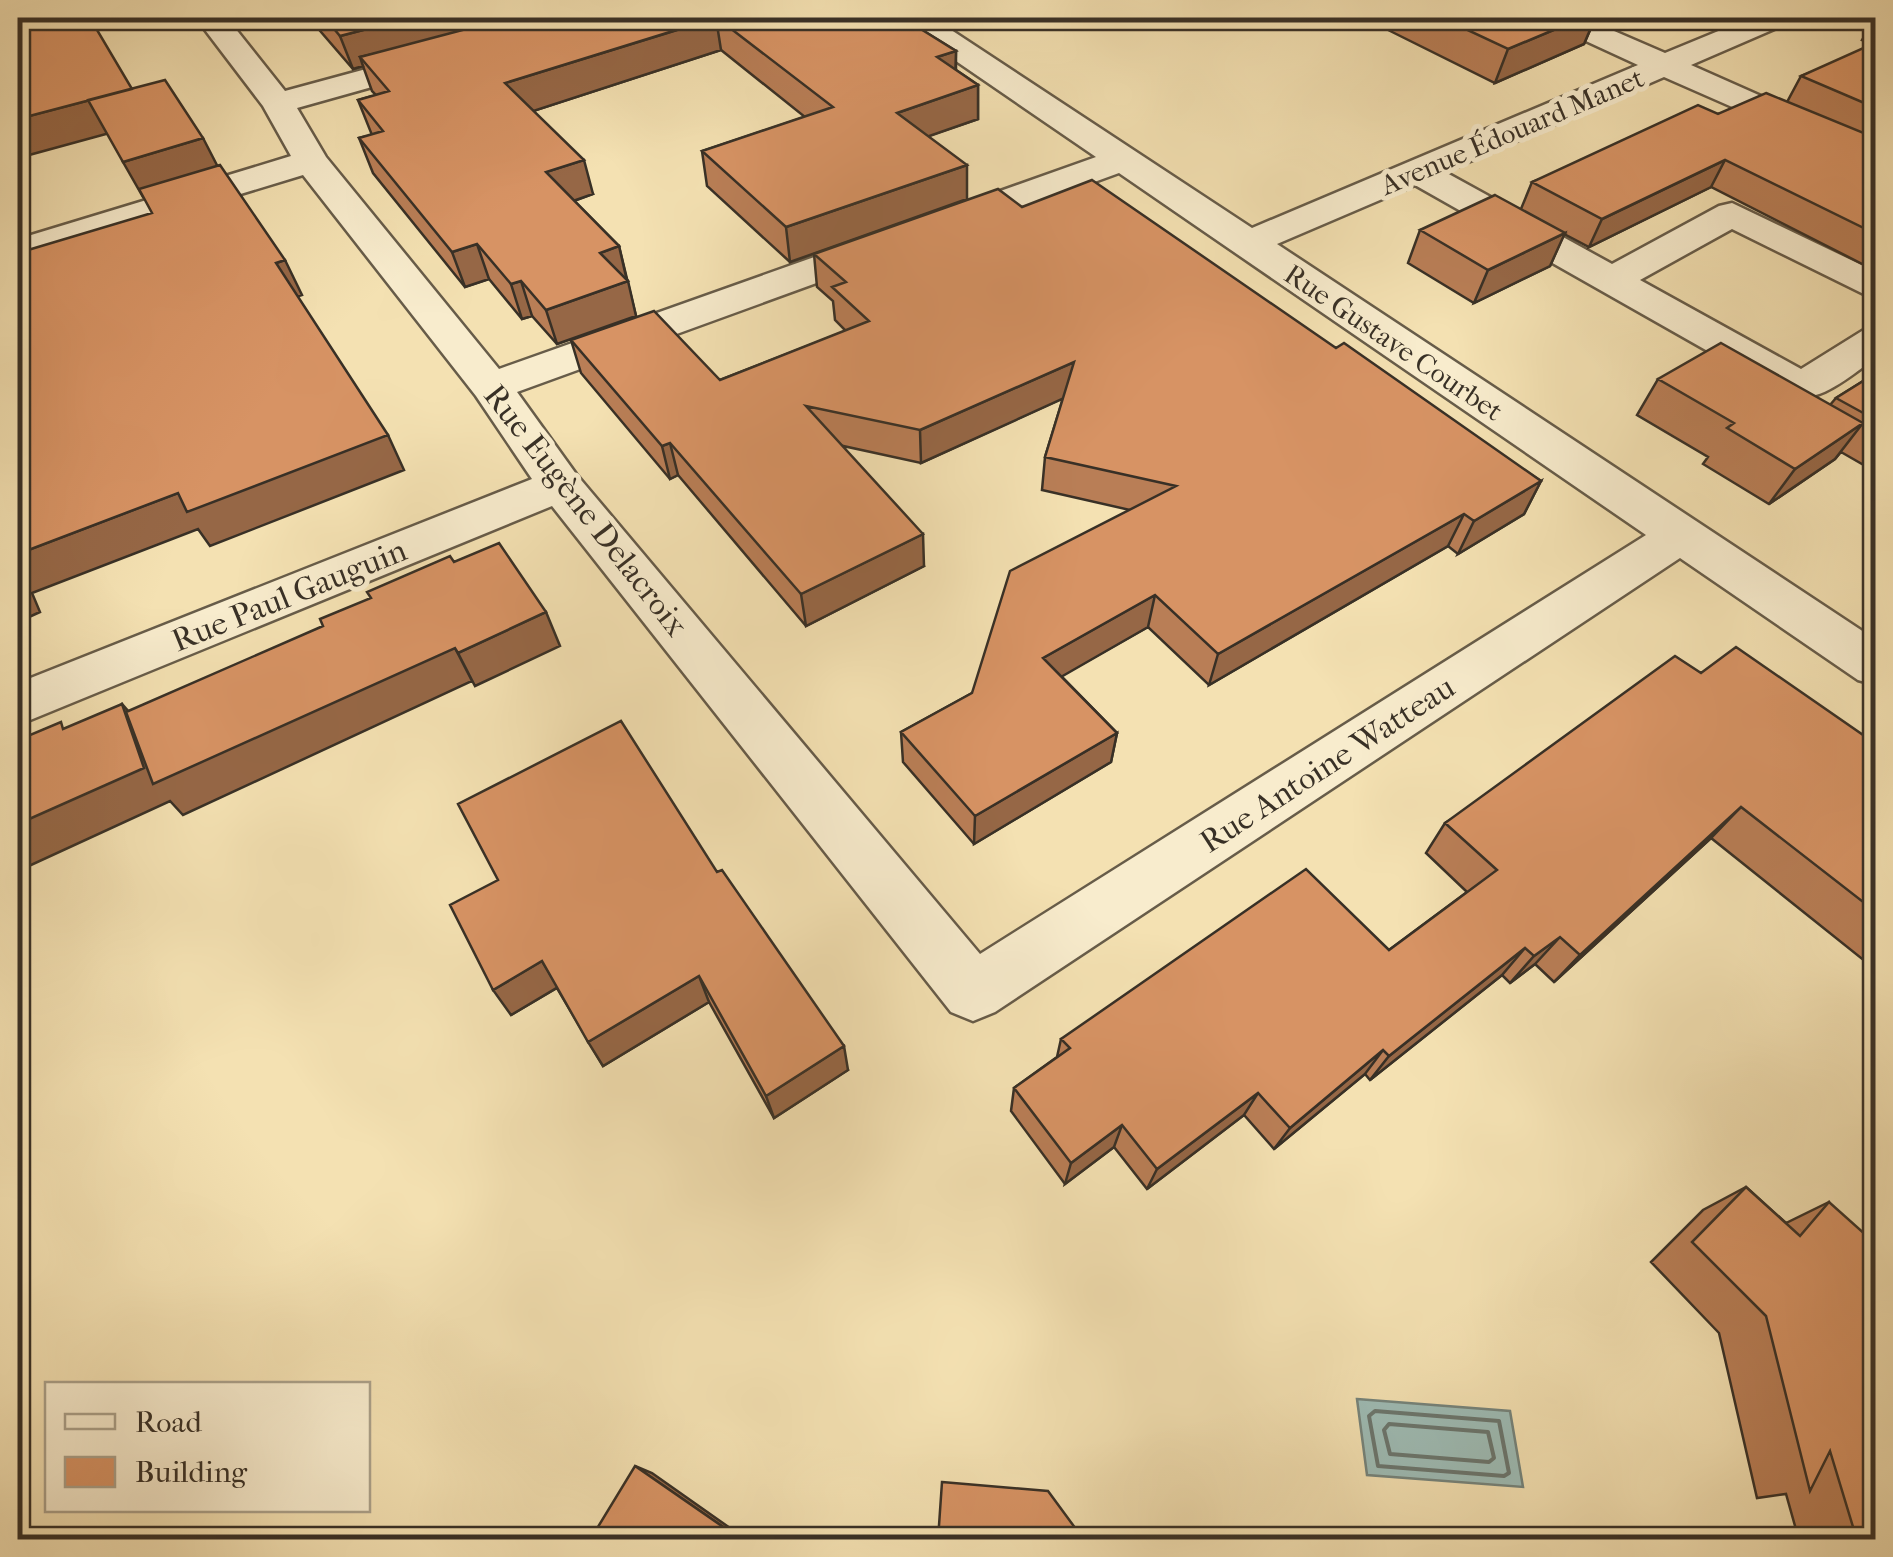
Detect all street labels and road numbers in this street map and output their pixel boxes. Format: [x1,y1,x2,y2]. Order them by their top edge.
street label: Avenue Édouard Manet [1375,61,1649,202]
street label: Rue Gustave Courbet [1278,257,1509,428]
street label: Rue Eugène Delacroix [476,377,695,643]
street label: Rue Paul Gauguin [166,531,412,659]
street label: Rue Antoine Watteau [1193,668,1461,861]

